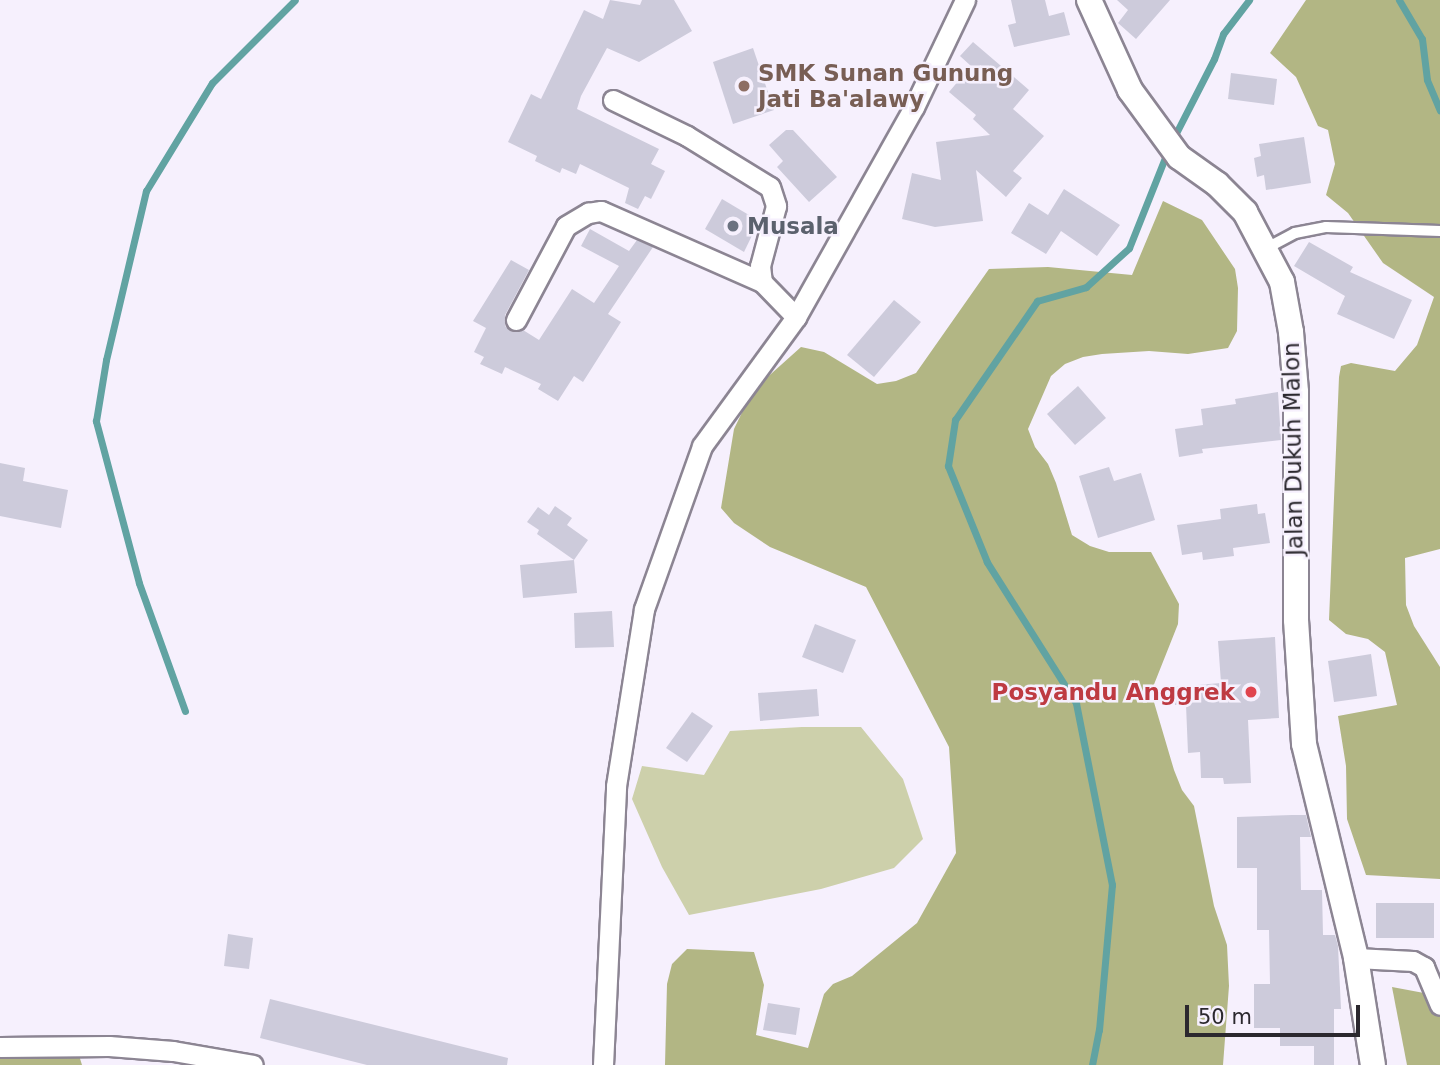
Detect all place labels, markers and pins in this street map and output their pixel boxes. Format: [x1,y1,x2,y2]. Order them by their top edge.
place label: SMK Sunan Gunung Jati Ba'alawy [758,59,1013,113]
marker: SMK Sunan Gunung Jati Ba'alawy [736,78,752,94]
place label: Musala [747,212,839,240]
marker: Musala [725,218,741,234]
place label: Posyandu Anggrek [992,678,1235,706]
marker: Posyandu Anggrek [1241,682,1261,702]

